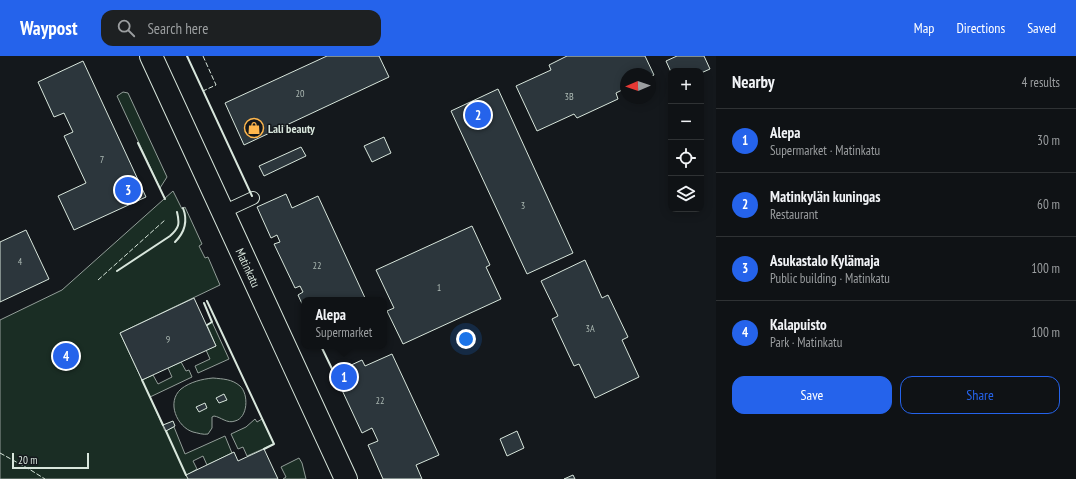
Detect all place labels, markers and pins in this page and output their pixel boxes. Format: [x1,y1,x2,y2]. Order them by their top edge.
pin: 2 [465,100,491,130]
shop icon: Lali beauty [243,117,265,139]
place label: Lali beauty [268,121,315,136]
pin: 3 [115,175,141,205]
pin: 4 [53,341,79,371]
pin: 1 [331,362,357,392]

